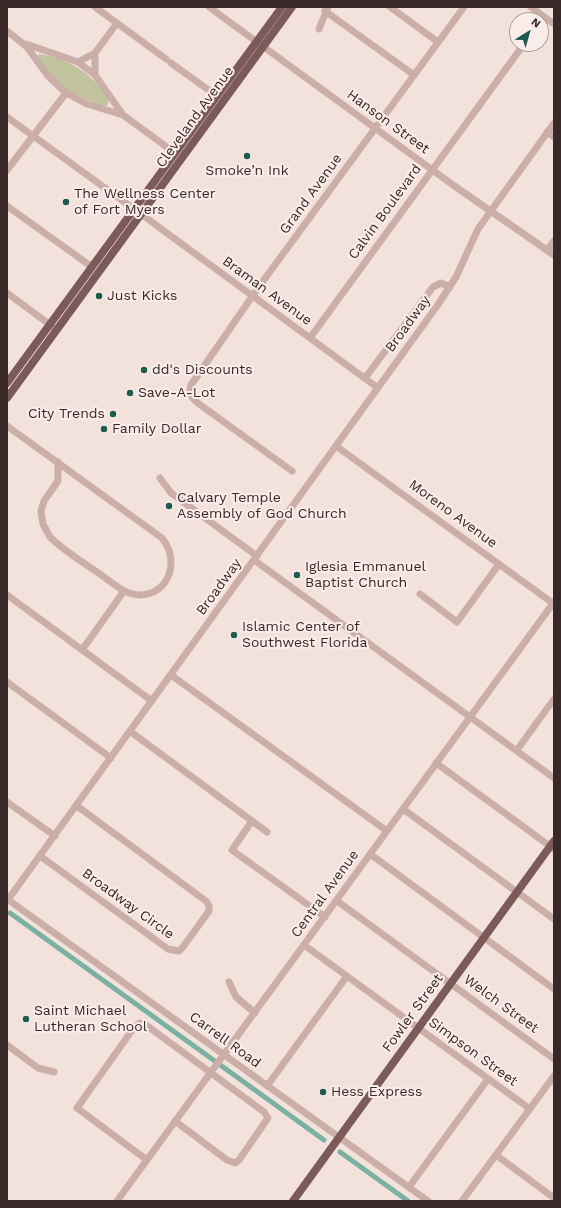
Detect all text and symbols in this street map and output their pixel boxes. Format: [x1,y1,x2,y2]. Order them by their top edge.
north arrow [509,12,549,52]
text: N [529,15,543,30]
street label: Cleveland Avenue [153,63,237,171]
street label: Hanson Street [343,86,433,158]
marker: Smoke’n Ink [242,151,252,161]
street label: Grand Avenue [276,151,346,237]
street label: Calvin Boulevard [345,161,425,263]
place label: Smoke’n Ink [205,163,289,179]
place label: The Wellness Center of Fort Myers [74,186,215,218]
marker: The Wellness Center of Fort Myers [61,197,71,207]
street label: Braman Avenue [219,253,315,329]
place label: Just Kicks [107,288,177,304]
marker: Just Kicks [94,291,104,301]
street label: Broadway [382,292,434,356]
place label: dd's Discounts [152,362,253,378]
marker: dd's Discounts [139,365,149,375]
place label: Save-A-Lot [138,385,215,401]
marker: Save-A-Lot [125,388,135,398]
place label: City Trends [28,406,105,422]
marker: City Trends [108,409,118,419]
place label: Family Dollar [112,421,201,437]
marker: Family Dollar [99,424,109,434]
street label: Moreno Avenue [406,476,500,552]
place label: Calvary Temple Assembly of God Church [177,490,347,522]
marker: Calvary Temple Assembly of God Church [164,501,174,511]
street label: Broadway [193,555,245,619]
place label: Iglesia Emmanuel Baptist Church [305,559,426,592]
marker: Iglesia Emmanuel Baptist Church [292,570,302,580]
place label: Islamic Center of Southwest Florida [242,619,367,652]
marker: Islamic Center of Southwest Florida [229,630,239,640]
street label: Central Avenue [288,847,362,941]
street label: Broadway Circle [79,865,177,943]
street label: Fowler Street [379,971,447,1055]
street label: Welch Street [460,971,542,1037]
place label: Saint Michael Lutheran School [34,1003,147,1036]
street label: Carrell Road [186,1008,264,1072]
marker: Saint Michael Lutheran School [21,1014,31,1024]
street label: Simpson Street [425,1014,521,1090]
place label: Hess Express [331,1084,422,1100]
marker: Hess Express [318,1087,328,1097]

